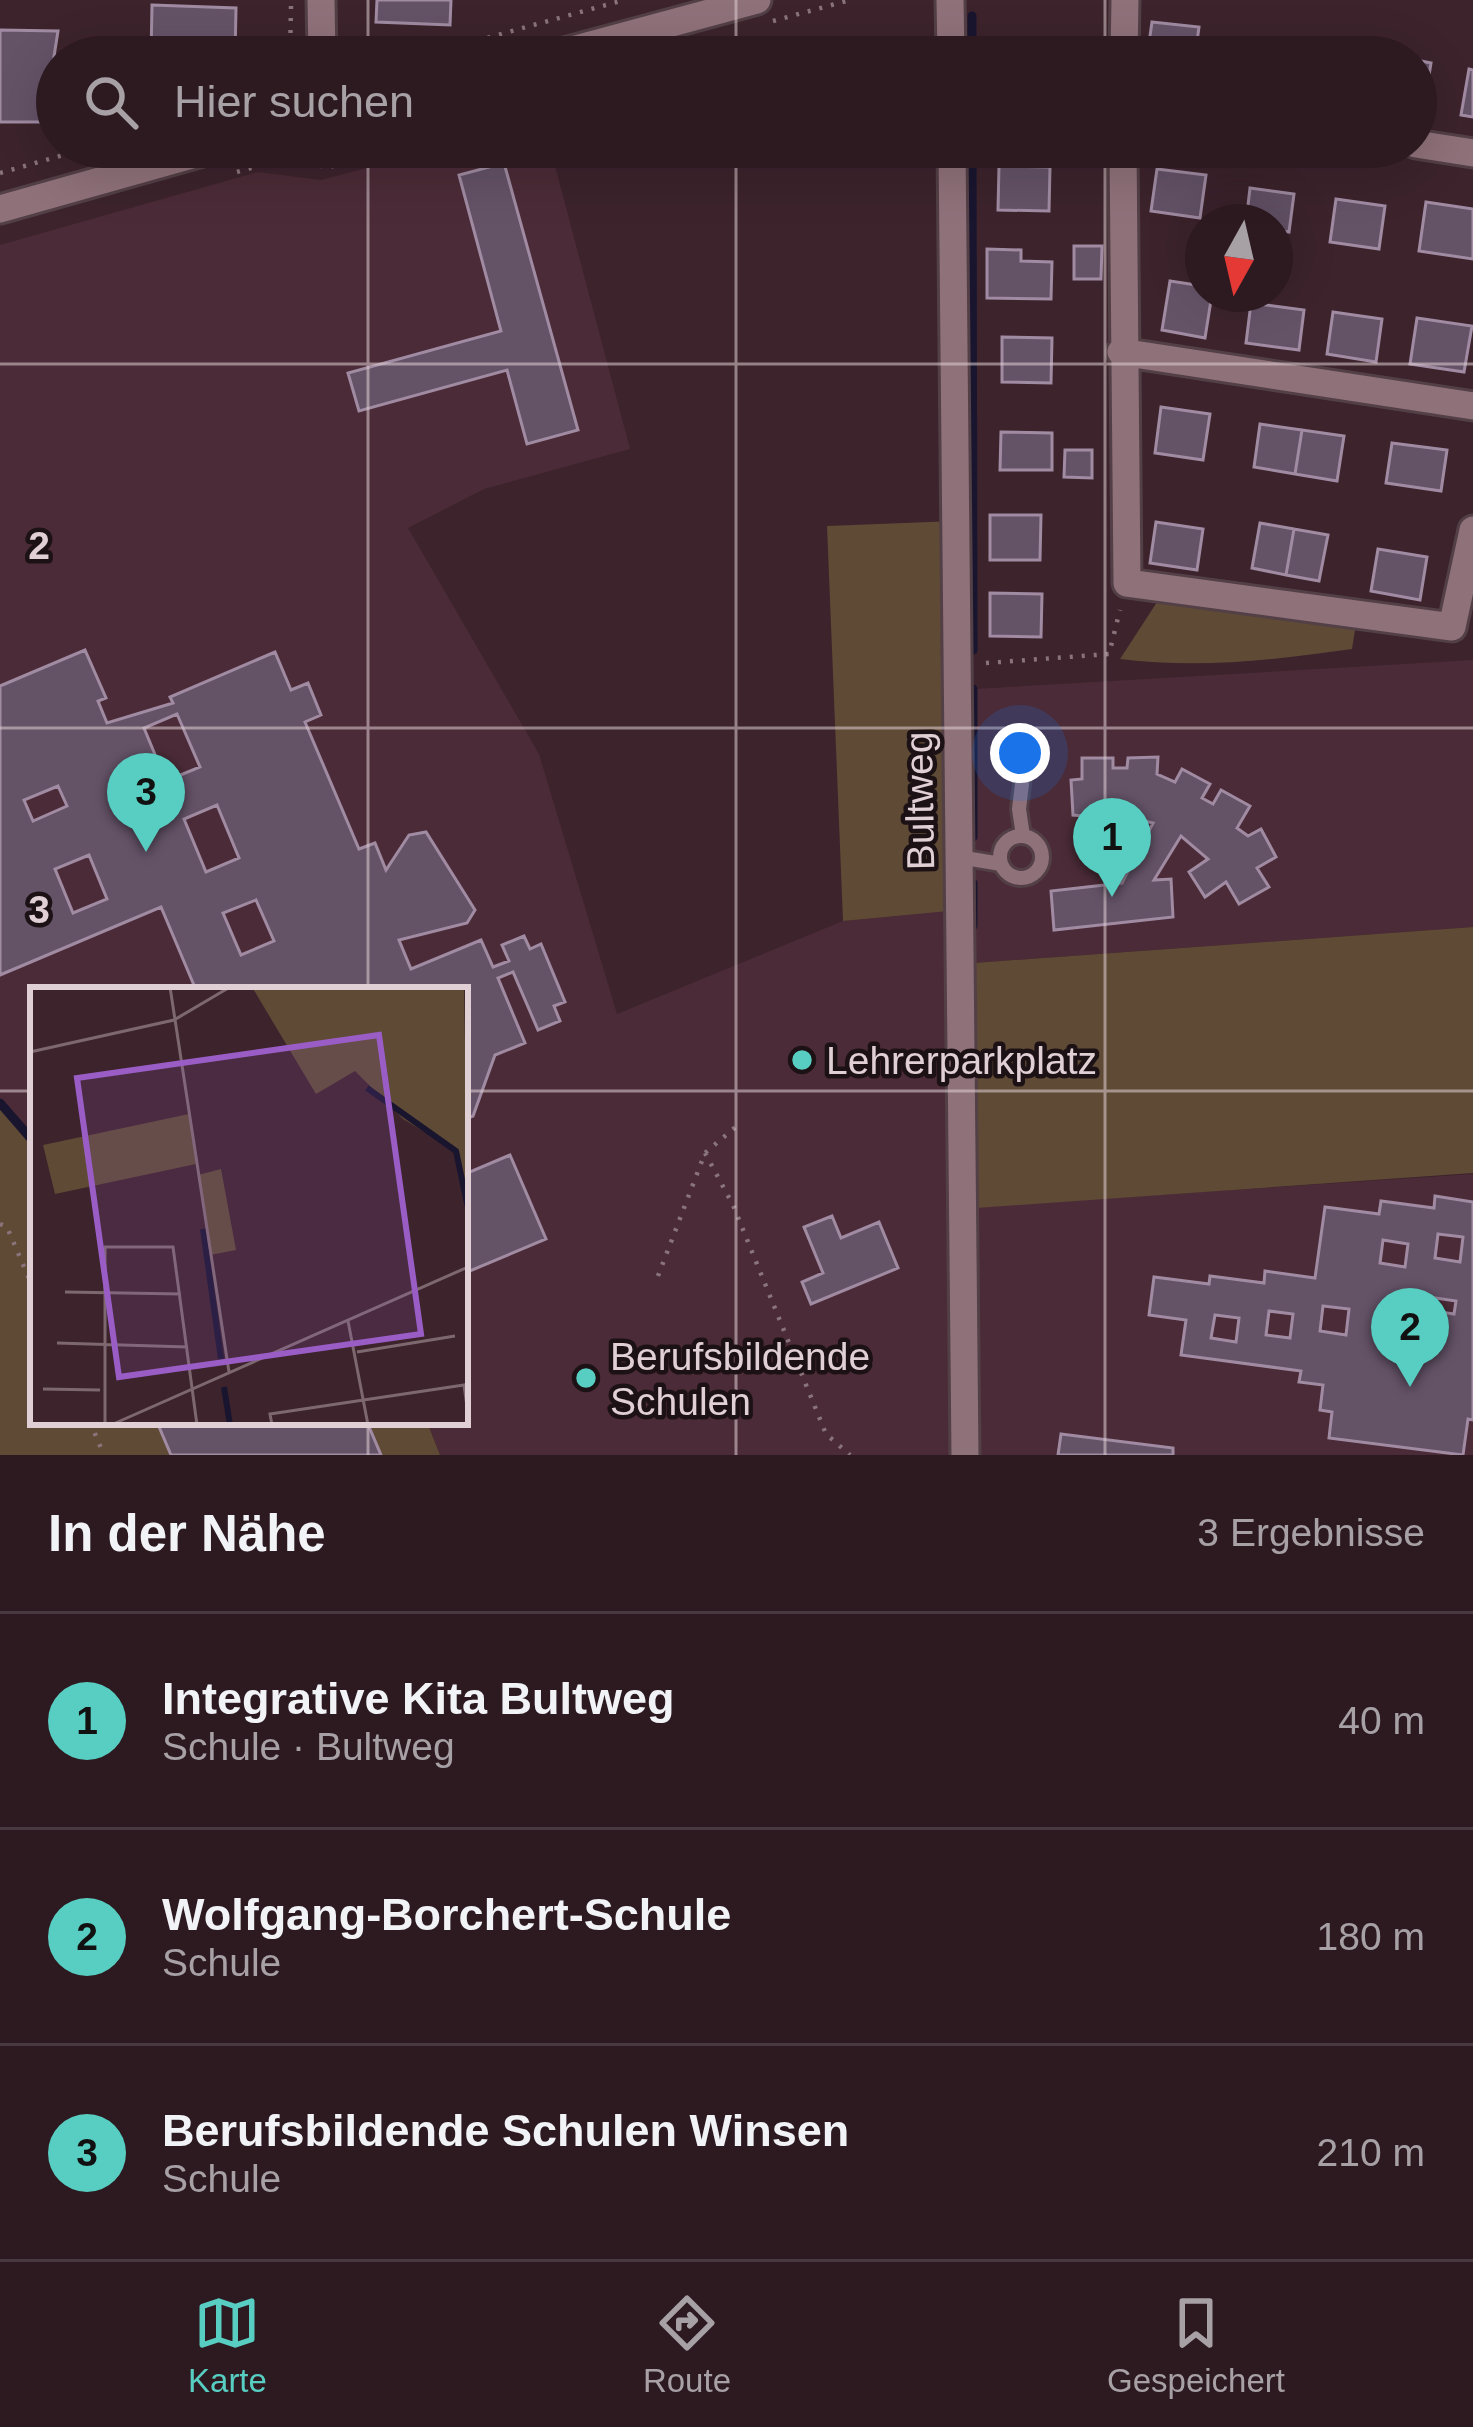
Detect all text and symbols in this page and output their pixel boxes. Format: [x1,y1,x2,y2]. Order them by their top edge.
search box [36,36,1437,168]
icon: search [78,69,144,135]
text: Hier suchen [174,76,414,127]
north arrow [1185,204,1293,312]
text: 2 [28,524,50,567]
your location [990,723,1050,783]
street label: Bultweg [897,731,942,871]
pin: 3 [107,753,185,852]
pin: 1 [1073,798,1151,897]
text: 3 [28,888,50,931]
inset map [30,987,468,1425]
place label: Lehrerparkplatz [826,1039,1097,1082]
marker: Lehrerparkplatz [789,1047,815,1073]
pin: 2 [1371,1288,1449,1387]
place label: Berufsbildende Schulen [610,1335,870,1423]
marker: Berufsbildende Schulen [573,1365,599,1391]
text: In der Nähe [48,1505,326,1562]
text: 3 Ergebnisse [1197,1511,1425,1554]
text: Integrative Kita Bultweg [162,1673,675,1724]
text: 1 [76,1699,98,1742]
text: 40 m [1338,1699,1425,1742]
text: Schule · Bultweg [162,1725,455,1768]
text: Wolfgang-Borchert-Schule [162,1889,731,1940]
text: 2 [76,1915,98,1958]
text: 180 m [1317,1915,1425,1958]
text: Schule [162,1941,281,1984]
text: Berufsbildende Schulen Winsen [162,2105,849,2156]
text: 3 [76,2131,98,2174]
text: 210 m [1317,2131,1425,2174]
text: Schule [162,2157,281,2200]
tab: Karte [188,2290,267,2400]
tab: Route [643,2290,731,2400]
tab: Gespeichert [1107,2290,1285,2400]

